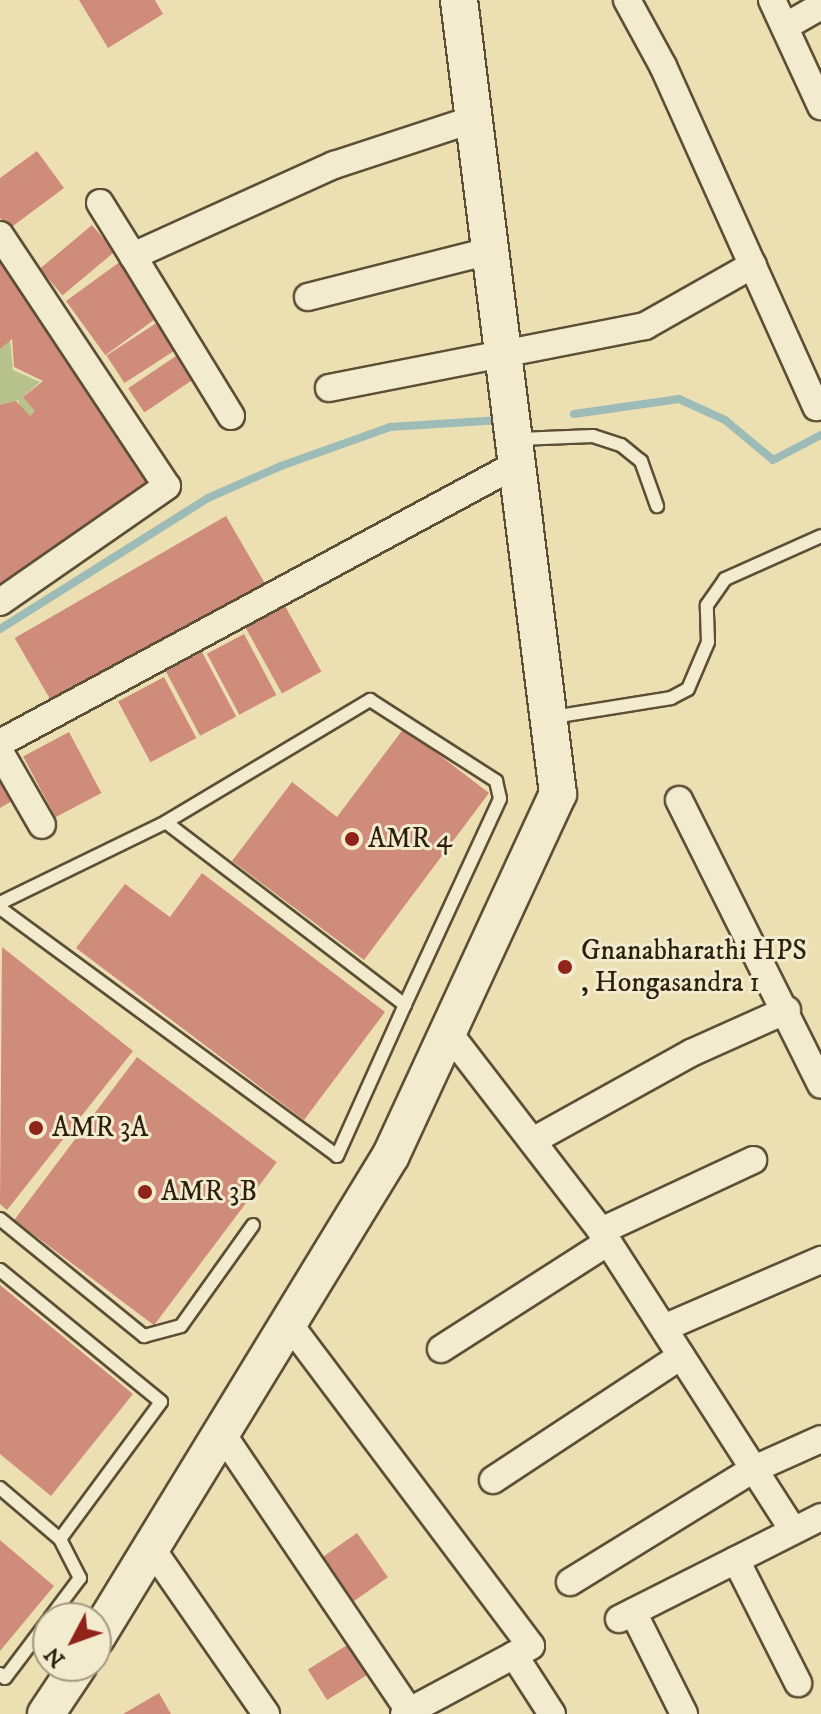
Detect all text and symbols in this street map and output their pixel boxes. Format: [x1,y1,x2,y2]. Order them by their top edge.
place label: AMR 4 [368,822,452,856]
marker: AMR 4 [343,830,361,848]
place label: Gnanabharathi HPS , Hongasandra 1 [581,934,807,1000]
marker: Gnanabharathi HPS , Hongasandra 1 [556,958,574,976]
place label: AMR 3A [52,1111,148,1145]
marker: AMR 3A [27,1119,45,1137]
place label: AMR 3B [161,1175,257,1209]
marker: AMR 3B [136,1183,154,1201]
north arrow [32,1602,112,1682]
text: N [39,1641,71,1672]

